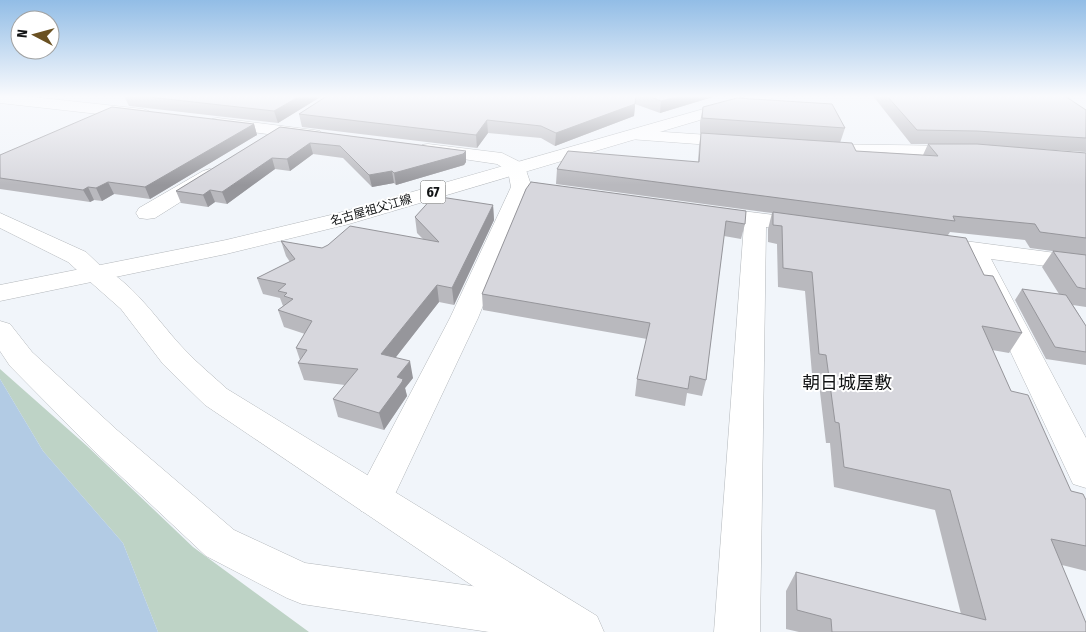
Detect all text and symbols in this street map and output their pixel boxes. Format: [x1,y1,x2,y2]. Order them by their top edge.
north arrow [10,10,60,60]
text: N [14,29,31,39]
road number: 67 [420,180,446,203]
street label: 名古屋祖父江線 [329,192,413,228]
district label: 朝日城屋敷 [802,372,892,394]

